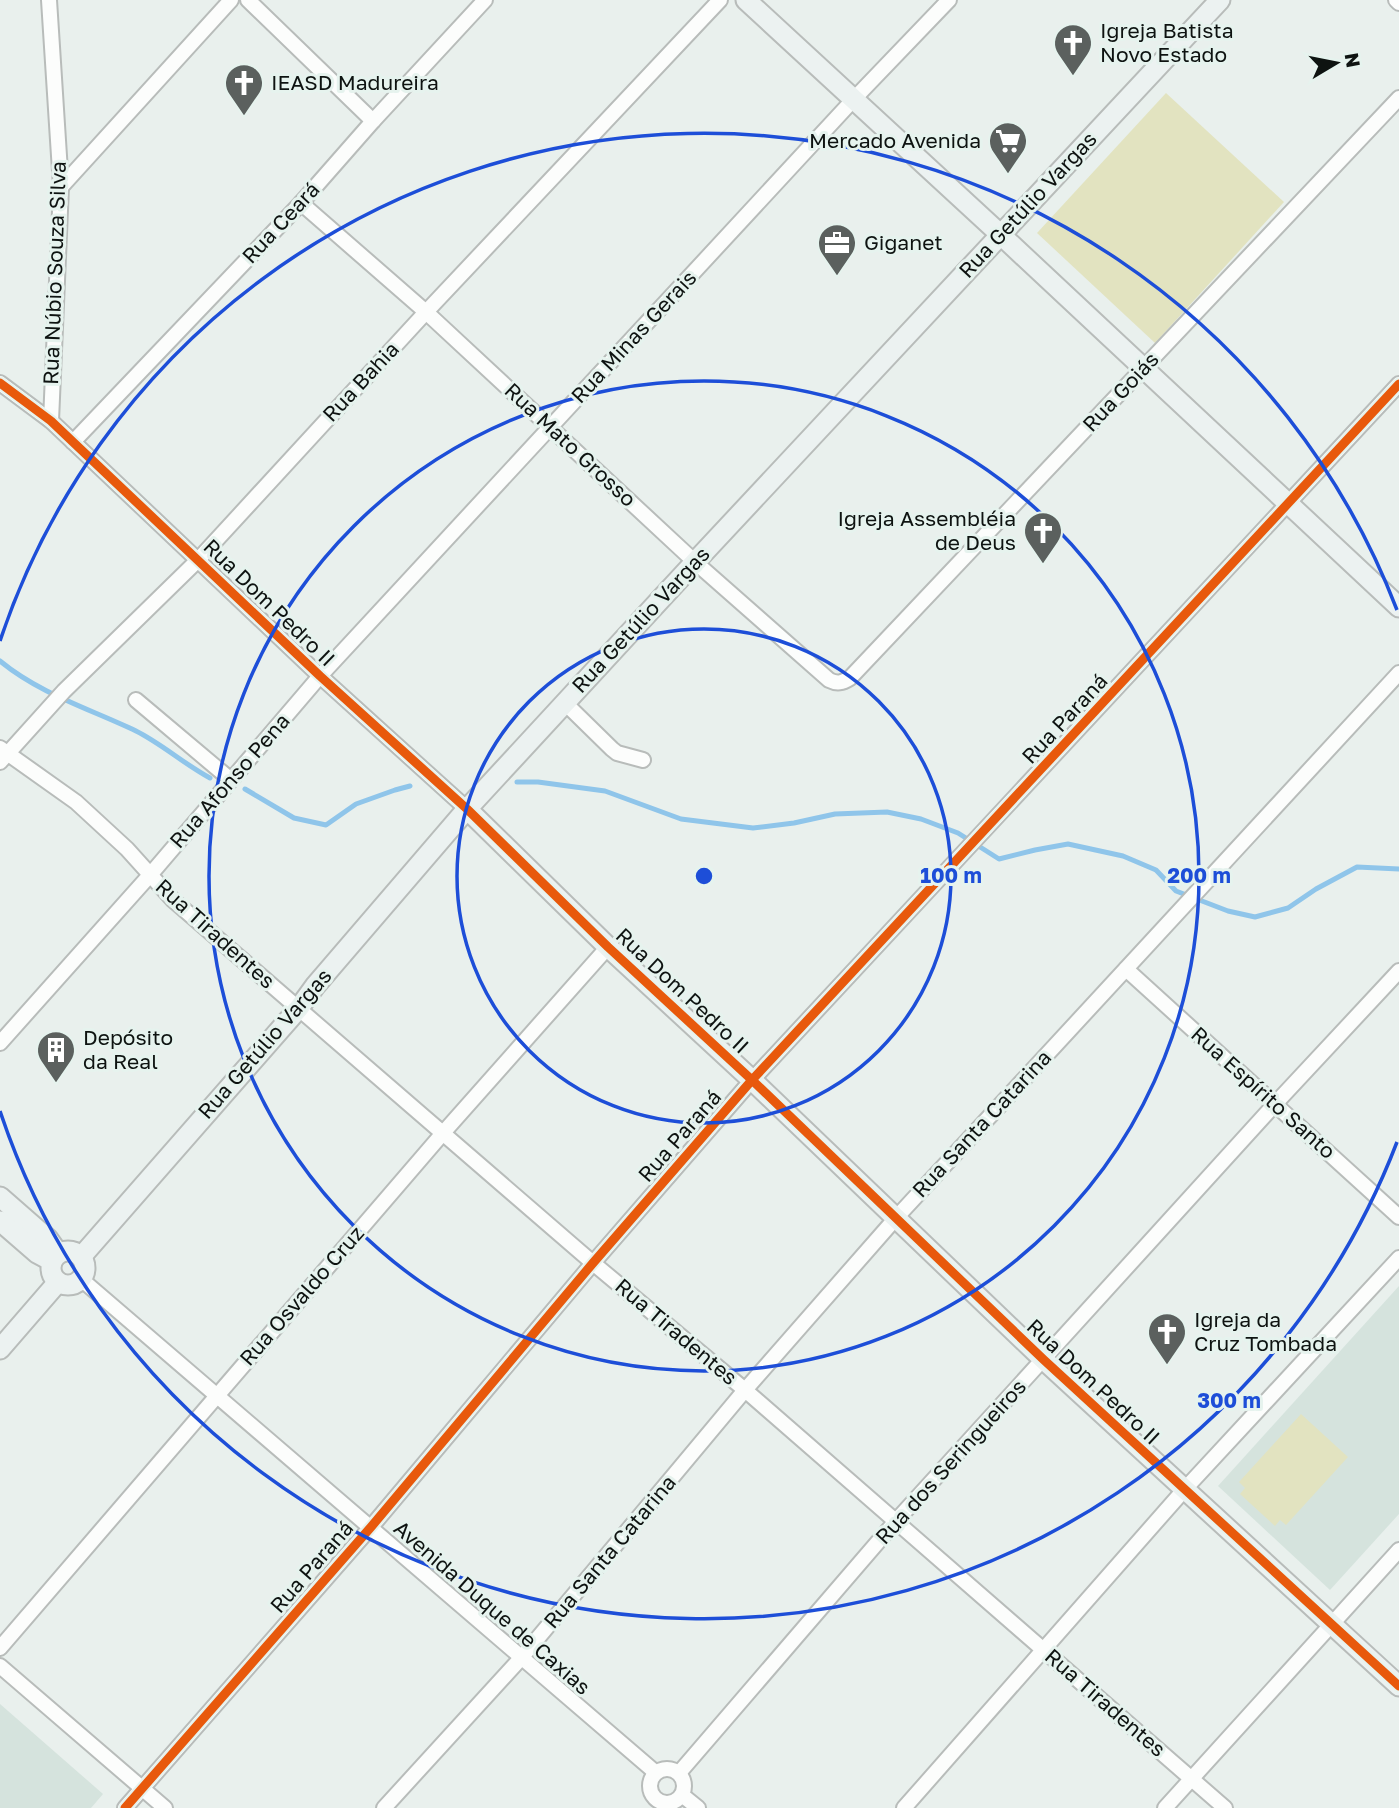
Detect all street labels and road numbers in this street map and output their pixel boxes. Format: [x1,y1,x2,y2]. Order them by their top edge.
street label: Rua Getúlio Vargas [953,126,1102,283]
street label: Rua Núbio Souza Silva [37,161,71,385]
street label: Rua Ceará [236,176,325,268]
street label: Rua Minas Gerais [565,265,701,408]
street label: Rua Bahia [317,336,404,427]
street label: Rua Goiás [1077,346,1164,437]
street label: Rua Mato Grosso [500,377,642,512]
street label: Rua Dom Pedro II [199,533,341,672]
street label: Rua Getúlio Vargas [566,541,715,698]
street label: Rua Paraná [1016,668,1113,769]
street label: Rua Afonso Pena [164,708,295,853]
street label: Rua Tiradentes [151,873,281,994]
street label: Rua Dom Pedro II [611,922,755,1059]
street label: Rua Getúlio Vargas [192,963,337,1124]
street label: Rua Espírito Santo [1186,1021,1341,1164]
street label: Rua Santa Catarina [906,1044,1056,1202]
street label: Rua Paraná [632,1084,726,1187]
street label: Rua Osvaldo Cruz [234,1220,369,1370]
street label: Rua Tiradentes [610,1273,743,1390]
street label: Rua Dom Pedro II [1022,1313,1166,1450]
street label: Rua dos Seringueiros [869,1373,1031,1549]
street label: Rua Santa Catarina [538,1469,681,1633]
street label: Rua Paraná [264,1515,358,1618]
street label: Avenida Duque de Caxias [389,1515,596,1700]
street label: Rua Tiradentes [1040,1643,1171,1762]

